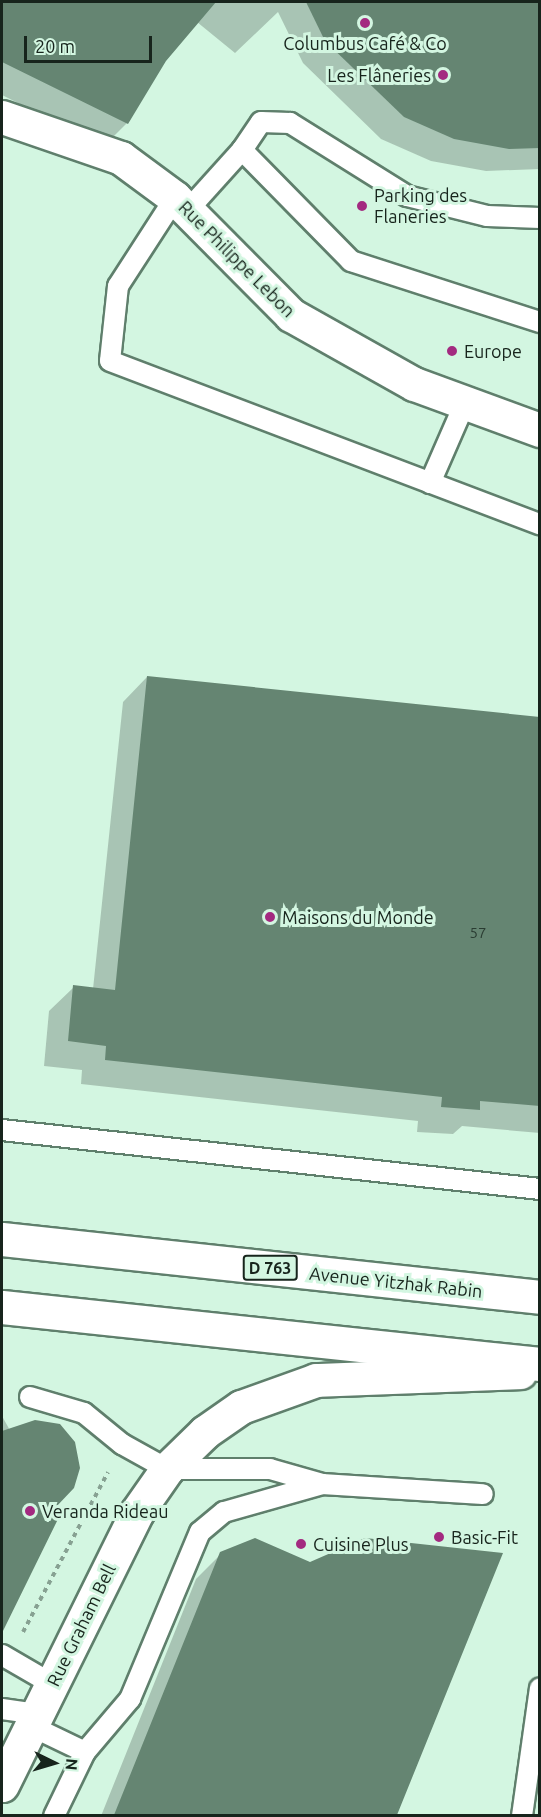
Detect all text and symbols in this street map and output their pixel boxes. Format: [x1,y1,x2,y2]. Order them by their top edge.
marker: Columbus Café & Co [358,16,372,30]
scale bar [27,24,154,62]
place label: Columbus Café & Co [283,32,447,54]
text: 20 m [35,36,75,56]
place label: Les Flâneries [327,64,431,86]
marker: Les Flâneries [436,68,450,82]
place label: Parking des Flaneries [374,185,467,228]
street label: Rue Philippe Lebon [174,196,300,322]
marker: Parking des Flaneries [355,199,369,213]
place label: Europe [464,340,522,362]
marker: Europe [445,344,459,358]
place label: Maisons du Monde [282,906,434,928]
marker: Maisons du Monde [263,910,277,924]
house number: 57 [470,924,486,942]
road number: D 763 [242,1255,298,1281]
street label: Avenue Yitzhak Rabin [308,1262,484,1302]
place label: Veranda Rideau [42,1500,169,1522]
marker: Veranda Rideau [23,1504,37,1518]
place label: Basic-Fit [451,1526,518,1548]
marker: Basic-Fit [432,1530,446,1544]
place label: Cuisine Plus [313,1533,409,1555]
marker: Cuisine Plus [294,1537,308,1551]
street label: Rue Graham Bell [42,1560,120,1690]
north arrow [24,1733,84,1793]
text: N [62,1758,81,1771]

